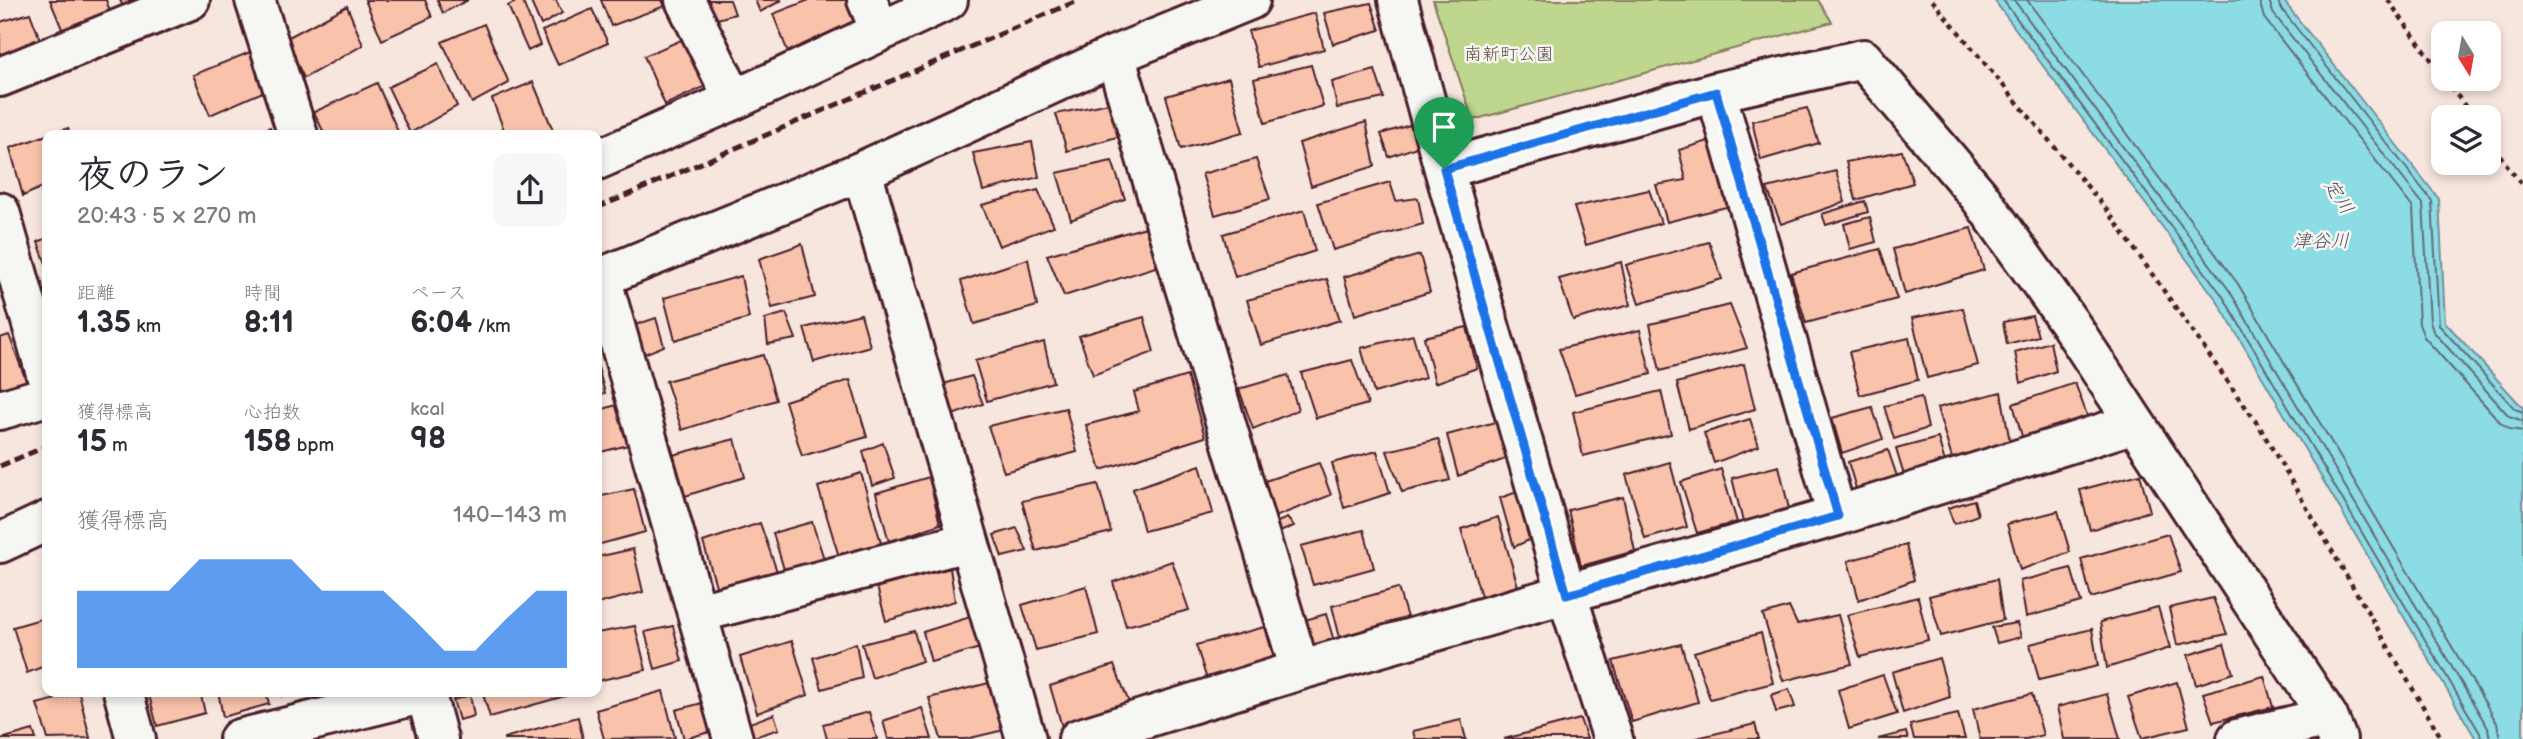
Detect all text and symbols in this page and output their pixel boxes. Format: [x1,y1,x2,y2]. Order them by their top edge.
north arrow [2431,21,2501,91]
map controls [2431,21,2501,175]
park label: 南新町公園 [1464,44,1554,65]
pin [1414,97,1474,169]
button: layers [2431,105,2501,175]
icon: arrive [1425,108,1463,146]
text: 夜のラン [77,153,229,198]
button: share [493,153,567,227]
water label: 定川 [2318,175,2358,219]
text: 20:43 · 5 × 270 m [77,202,256,230]
water label: 津谷川 [2292,230,2350,253]
text: 距離 [77,282,115,305]
text: 時間 [244,282,282,305]
text: ペース [410,282,466,305]
text: 1.35 [77,305,131,341]
text: 8:11 [244,305,294,341]
text: 6:04 [410,305,472,341]
text: km [131,315,161,338]
text: /km [472,315,511,338]
text: kcal [410,398,444,421]
text: 獲得標高 [77,401,153,424]
text: 心拍数 [244,401,301,424]
text: 98 [410,421,446,457]
text: 15 [77,424,107,460]
text: 158 [244,424,292,460]
text: m [107,434,128,457]
text: bpm [292,434,334,457]
text: 140–143 m [453,501,567,529]
text: 獲得標高 [77,507,169,535]

